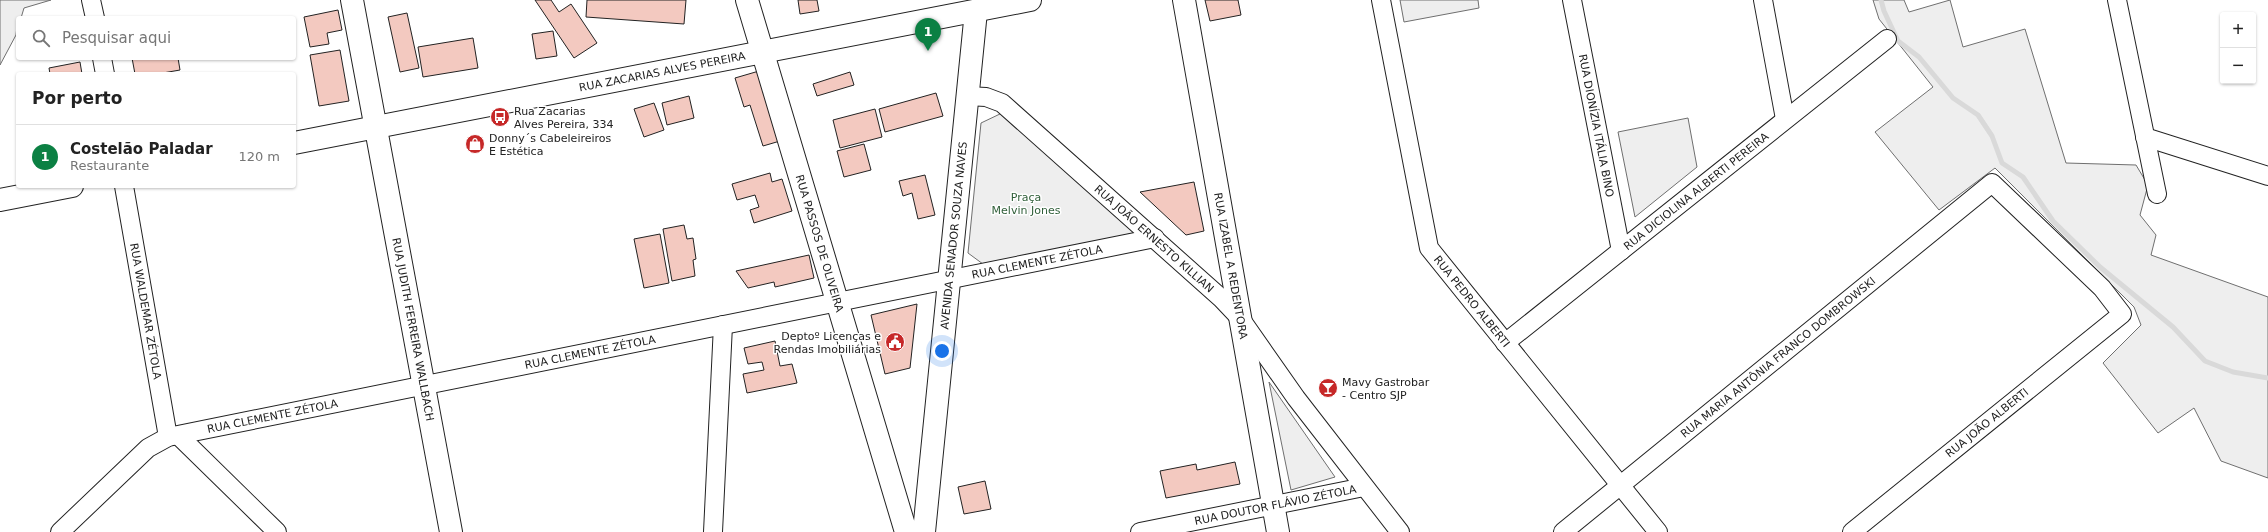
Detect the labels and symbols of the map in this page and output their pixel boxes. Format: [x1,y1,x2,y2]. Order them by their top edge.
pin: 1 [915,18,941,51]
street label: RUA ZACARIAS ALVES PEREIRA [578,49,747,94]
street label: RUA DIONÍZIA ITÁLIA BINO [1576,53,1617,198]
place label: Rua Zacarias Alves Pereira, 334 [514,105,613,131]
bus stop icon: Rua Zacarias Alves Pereira, 334 [489,106,511,128]
street label: RUA DICIOLINA ALBERTI PEREIRA [1621,129,1771,253]
place label: Donny´s Cabeleireiros E Estética [489,132,612,158]
shop icon: Donny´s Cabeleireiros E Estética [464,133,486,155]
street label: AVENIDA SENADOR SOUZA NAVES [938,141,969,330]
street label: RUA PASSOS DE OLIVEIRA [793,173,847,314]
street label: RUA JOÃO ERNESTO KILLIAN [1092,182,1217,295]
park label: Praça Melvin Jones [992,191,1061,217]
street label: RUA IZABEL A REDENTORA [1212,192,1250,341]
street label: RUA JUDITH FERREIRA WALLBACH [390,237,437,422]
street label: RUA WALDEMAR ZÉTOLA [128,242,164,381]
street label: RUA CLEMENTE ZÉTOLA [970,242,1104,281]
street label: RUA PEDRO ALBERTI [1431,253,1513,350]
street label: RUA MARIA ANTÔNIA FRANCO DOMBROWSKI [1678,274,1878,440]
place label: Deptoº Licenças e Rendas Imobiliárias [774,330,881,356]
public building icon: Deptoº Licenças e Rendas Imobiliárias [884,331,906,353]
street label: RUA CLEMENTE ZÉTOLA [523,332,657,371]
your location [932,341,952,361]
place label: Mavy Gastrobar - Centro SJP [1342,376,1430,402]
bar icon: Mavy Gastrobar - Centro SJP [1317,377,1339,399]
street label: RUA JOÃO ALBERTI [1943,386,2031,460]
street label: RUA CLEMENTE ZÉTOLA [206,396,339,435]
street label: RUA DOUTOR FLÁVIO ZÉTOLA [1193,482,1358,527]

